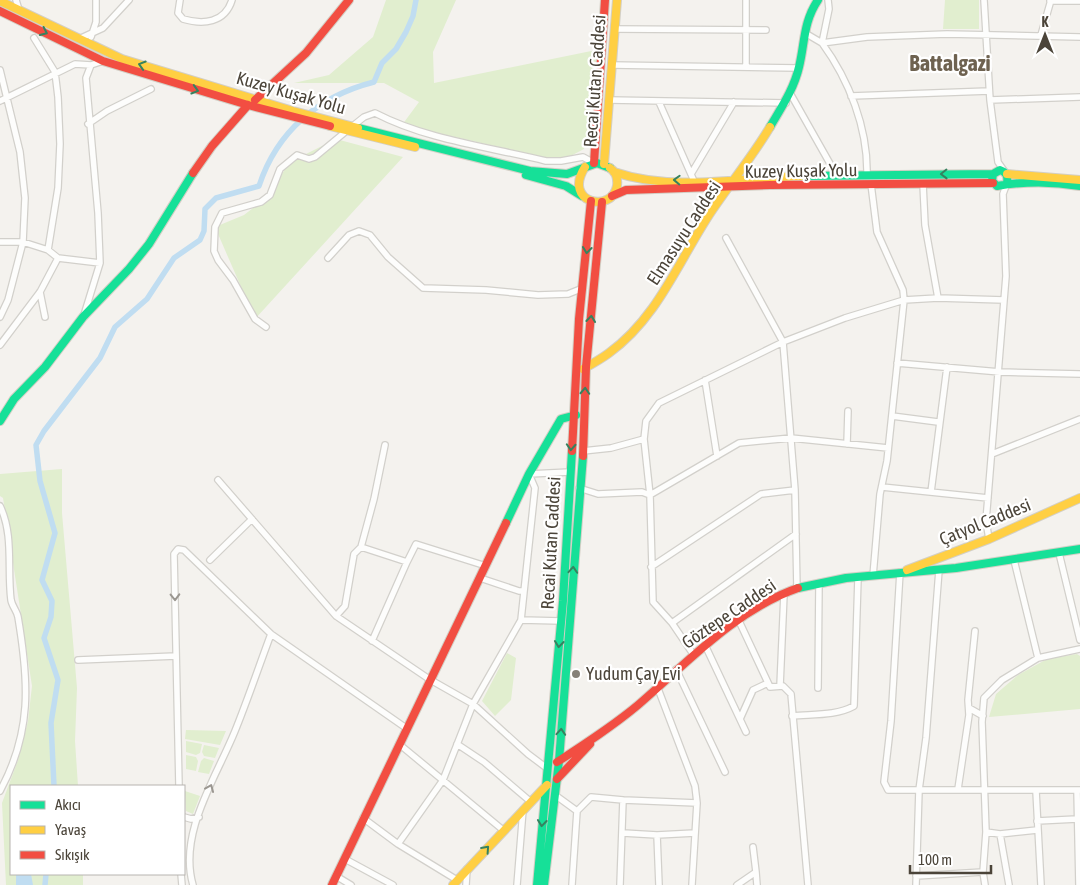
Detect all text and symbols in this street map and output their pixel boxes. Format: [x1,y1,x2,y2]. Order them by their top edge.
north arrow [1020,10,1070,60]
street label: Recai Kutan Caddesi [579,14,610,148]
text: K [1042,14,1049,30]
one-way arrow [39,26,48,36]
district label: Battalgazi [909,50,991,76]
one-way arrow [138,60,146,70]
street label: Kuzey Kuşak Yolu [234,67,348,118]
one-way arrow [191,84,199,94]
street label: Kuzey Kuşak Yolu [744,159,858,182]
one-way arrow [940,169,948,179]
one-way arrow [672,175,680,186]
street label: Elmasuyu Caddesi [642,177,725,289]
one-way arrow [582,246,593,254]
one-way arrow [585,315,596,323]
one-way arrow [579,386,590,394]
one-way arrow [566,443,577,451]
street label: Recai Kutan Caddesi [537,476,564,610]
street label: Çatyol Caddesi [936,494,1034,549]
one-way arrow [568,566,579,574]
street label: Göztepe Caddesi [678,574,780,653]
one-way arrow [170,594,180,601]
one-way arrow [554,640,565,648]
place label: Yudum Çay Evi [586,663,681,684]
marker: Yudum Çay Evi [570,668,582,680]
one-way arrow [555,728,566,736]
one-way arrow [204,784,215,793]
legend [10,785,185,875]
text: Akıcı [55,796,81,813]
one-way arrow [537,819,548,827]
text: Yavaş [55,821,86,838]
scale bar [910,842,991,874]
text: Sıkışık [55,846,90,863]
one-way arrow [480,846,489,855]
text: 100 m [918,851,952,868]

